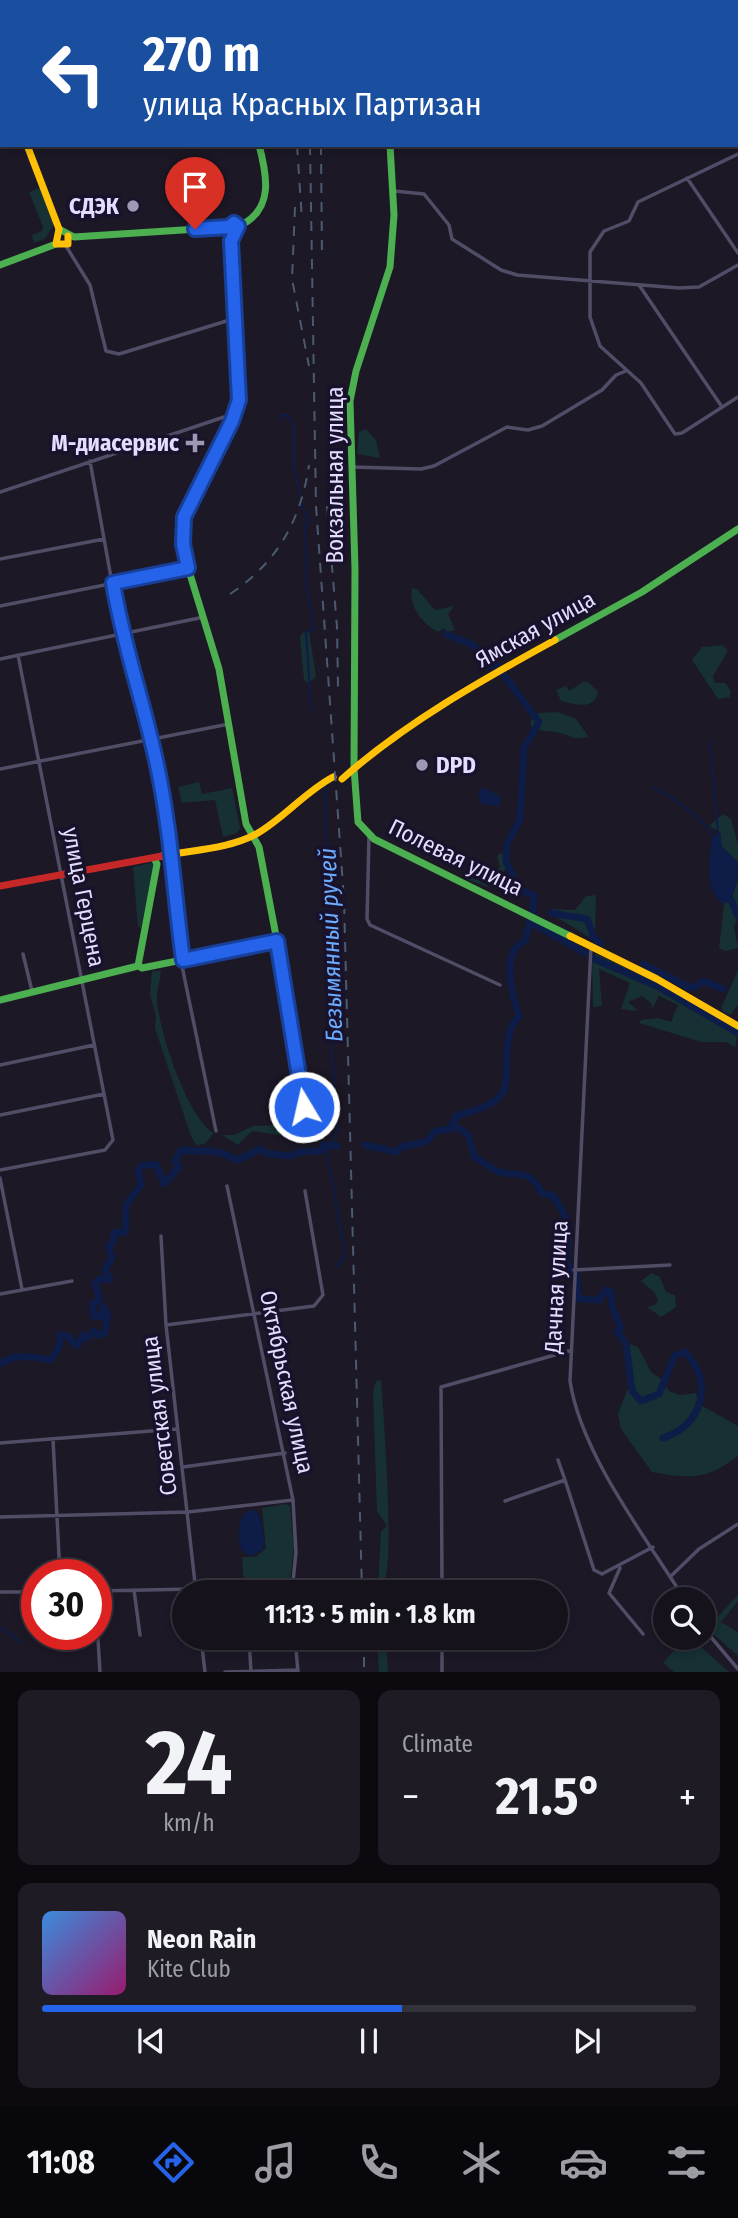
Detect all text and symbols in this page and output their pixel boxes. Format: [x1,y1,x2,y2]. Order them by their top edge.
text: 270 m [143,25,260,84]
icon: left [28,28,119,119]
text: улица Красных Партизан [143,85,482,123]
pin [165,157,225,229]
icon: arrive [176,168,214,206]
place label: СДЭК [69,192,120,220]
marker: СДЭК [125,198,141,214]
street label: Вокзальная улица [321,386,349,564]
place label: М-диасервис [51,429,179,457]
marker: М-диасервис [185,433,205,453]
street label: Ямская улица [470,585,600,673]
place label: DPD [436,751,476,779]
marker: DPD [414,757,430,773]
street label: Полевая улица [384,812,528,902]
street label: улица Герцена [57,825,111,969]
water label: Безымянный ручей [314,847,348,1043]
position arrow [267,1070,341,1144]
street label: Дачная улица [538,1220,573,1355]
street label: Октябрьская улица [254,1288,320,1476]
street label: Советская улица [135,1335,183,1497]
speed limit sign: 30 [21,1559,112,1650]
map controls [653,1587,716,1650]
button: search [653,1587,716,1650]
text: 11:13 · 5 min · 1.8 km [265,1599,475,1630]
text: 24 [145,1709,233,1818]
text: Climate [402,1730,473,1758]
text: 21.5° [495,1765,602,1828]
text: − [402,1774,419,1820]
text: + [679,1774,696,1820]
text: km/h [163,1809,215,1837]
text: Neon Rain [147,1924,256,1955]
text: Kite Club [147,1955,231,1983]
icon: previous [132,2022,170,2060]
icon: pause [350,2022,388,2060]
icon: next [568,2022,606,2060]
icon: directions [149,2138,198,2187]
icon: music [251,2138,300,2187]
icon: phone [354,2138,403,2187]
icon: climate [457,2138,506,2187]
icon: car [559,2138,608,2187]
icon: filters [662,2138,711,2187]
text: 11:08 [27,2143,95,2181]

